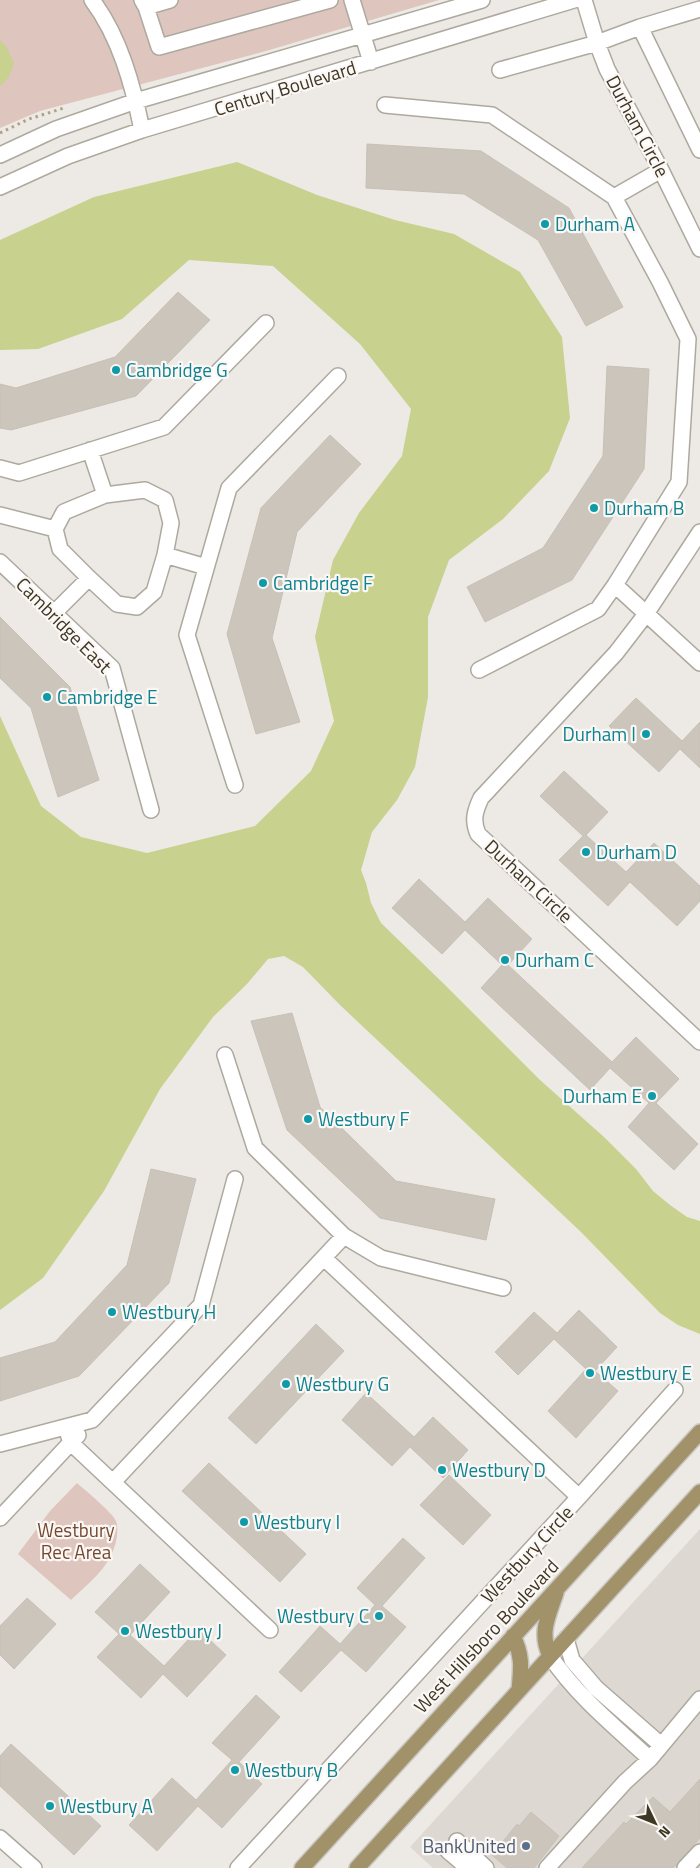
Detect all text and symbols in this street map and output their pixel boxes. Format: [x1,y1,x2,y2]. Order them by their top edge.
street label: Century Boulevard [210,52,359,123]
street label: Durham Circle [599,70,678,182]
place label: Durham A [555,209,635,238]
marker: Durham A [539,218,551,230]
place label: Cambridge G [126,355,228,384]
marker: Cambridge G [110,364,122,376]
place label: Durham B [604,493,684,522]
marker: Durham B [588,502,600,514]
place label: Cambridge F [273,568,373,597]
street label: Cambridge East [10,570,119,680]
marker: Cambridge F [257,577,269,589]
place label: Cambridge E [57,682,158,711]
marker: Cambridge E [41,691,53,703]
place label: Durham I [563,719,636,748]
marker: Durham I [640,728,652,740]
street label: Durham Circle [479,832,580,929]
place label: Durham D [596,837,677,866]
marker: Durham D [580,846,592,858]
place label: Durham C [515,945,594,974]
marker: Durham C [499,954,511,966]
place label: Durham E [563,1081,642,1110]
marker: Durham E [646,1090,658,1102]
place label: Westbury F [318,1104,410,1133]
marker: Westbury F [302,1113,314,1125]
place label: Westbury H [122,1297,216,1326]
marker: Westbury H [106,1306,118,1318]
place label: Westbury E [600,1358,692,1387]
marker: Westbury E [584,1367,596,1379]
place label: Westbury G [296,1369,389,1398]
marker: Westbury G [280,1378,292,1390]
place label: Westbury D [452,1455,546,1484]
marker: Westbury D [436,1464,448,1476]
street label: Westbury Circle [474,1498,580,1609]
place label: Westbury I [254,1507,340,1536]
park label: Westbury Rec Area [37,1515,115,1566]
marker: Westbury I [238,1516,250,1528]
street label: West Hillsboro Boulevard [406,1552,565,1719]
place label: Westbury C [277,1601,369,1630]
marker: Westbury C [373,1610,385,1622]
place label: Westbury J [135,1616,222,1645]
marker: Westbury J [119,1625,131,1637]
place label: Westbury B [245,1755,338,1784]
marker: Westbury B [229,1764,241,1776]
place label: Westbury A [60,1791,153,1820]
north arrow [630,1798,680,1848]
marker: Westbury A [44,1800,56,1812]
text: N [654,1821,676,1843]
place label: BankUnited [423,1831,516,1860]
marker: BankUnited [520,1840,532,1852]

